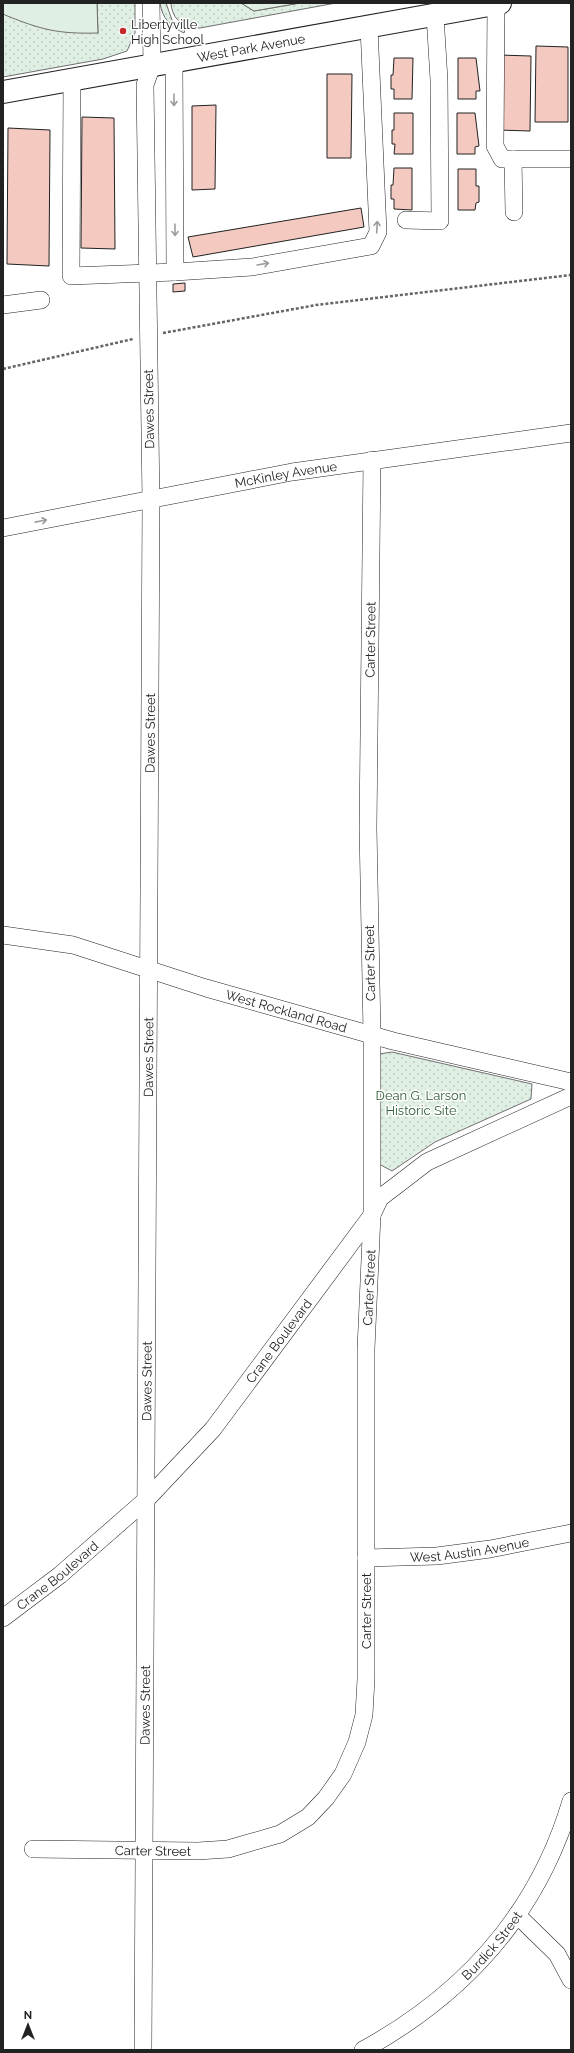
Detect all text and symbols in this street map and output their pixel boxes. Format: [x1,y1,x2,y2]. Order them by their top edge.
place label: Libertyville High School [131,17,204,47]
marker: Libertyville High School [118,26,128,36]
street label: West Park Avenue [196,30,307,65]
one-way arrow [170,93,178,106]
one-way arrow [374,221,381,234]
one-way arrow [171,223,179,236]
one-way arrow [256,260,269,268]
street label: Dawes Street [141,368,157,449]
street label: McKinley Avenue [233,458,338,490]
one-way arrow [34,517,47,525]
street label: Carter Street [362,601,378,678]
street label: Dawes Street [142,692,158,773]
street label: Carter Street [362,924,378,1001]
street label: West Rockland Road [224,986,349,1035]
street label: Dawes Street [140,1016,156,1097]
park label: Dean G. Larson Historic Site [376,1088,466,1118]
street label: Carter Street [360,1248,378,1326]
street label: Crane Boulevard [243,1296,315,1386]
street label: Dawes Street [139,1340,154,1421]
street label: West Austin Avenue [410,1534,531,1564]
street label: Crane Boulevard [13,1538,101,1613]
street label: Carter Street [359,1572,374,1649]
street label: Dawes Street [137,1664,152,1745]
street label: Carter Street [115,1842,192,1858]
street label: Burdick Street [458,1908,525,1983]
north arrow [8,2005,48,2045]
text: N [24,2009,32,2022]

